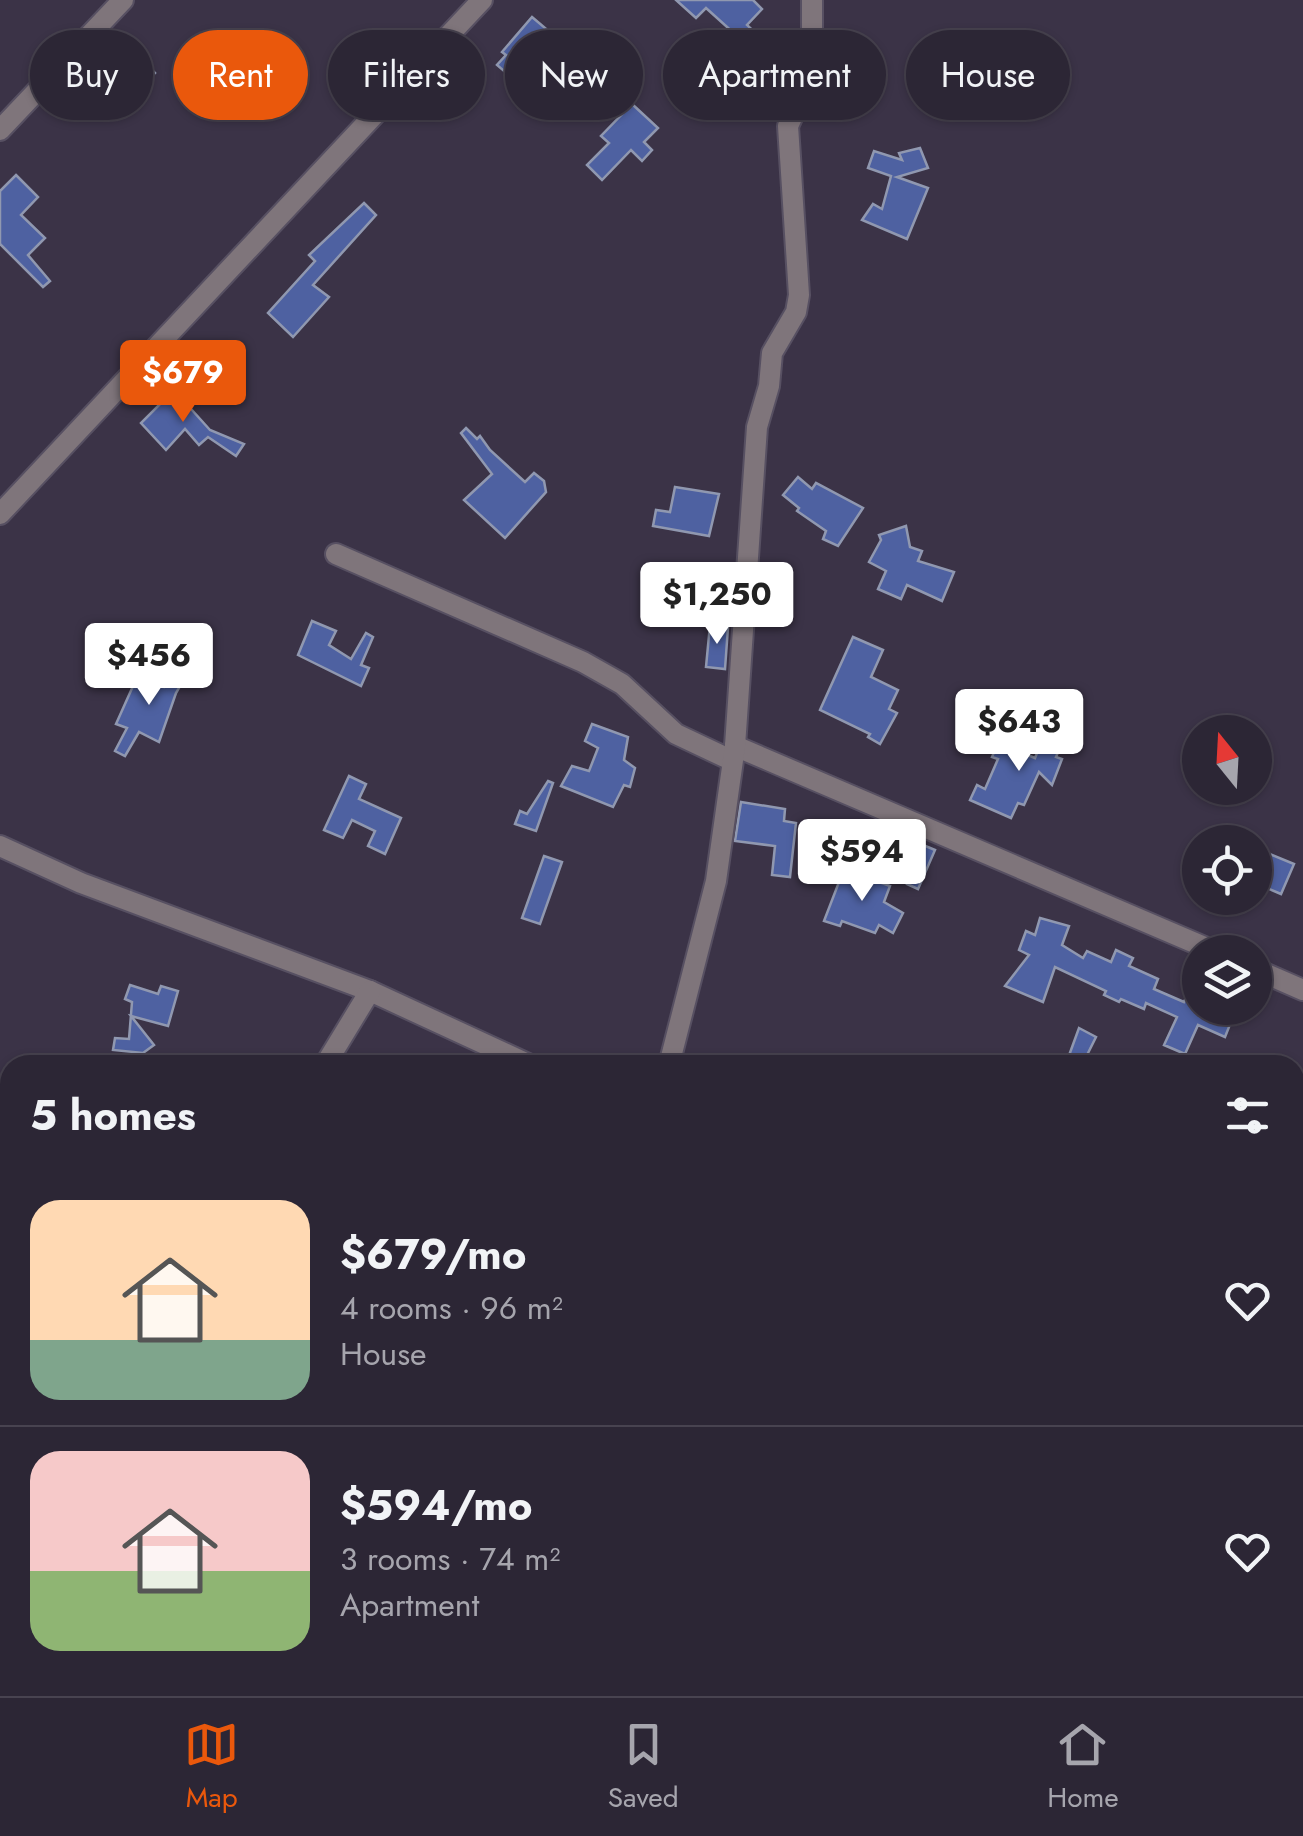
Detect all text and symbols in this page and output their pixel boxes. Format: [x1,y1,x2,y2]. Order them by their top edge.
chip: Buy [30,30,153,120]
chip: Rent [173,30,308,120]
chip: Filters [328,30,485,120]
chip: New [505,30,643,120]
chip: Apartment [663,30,886,120]
chip: House [906,30,1070,120]
pin: $679 [124,340,242,425]
text: $679 [142,349,224,395]
pin: $1,250 [636,562,798,647]
text: $1,250 [662,571,772,617]
pin: $456 [90,623,208,708]
text: $456 [107,632,191,678]
pin: $643 [960,689,1078,774]
text: $643 [977,698,1061,744]
north arrow [1182,715,1272,805]
map controls [1182,715,1272,1025]
pin: $594 [803,819,921,904]
button: locate [1182,825,1272,915]
text: $594 [820,828,904,874]
button: layers [1182,935,1272,1025]
text: 5 homes [30,1085,196,1146]
icon: filters [1220,1088,1275,1143]
text: $679/mo [340,1224,527,1285]
icon: home [110,1240,230,1360]
icon: heart [1220,1273,1275,1328]
text: 4 rooms · 96 m² [340,1285,563,1331]
text: House [340,1331,427,1377]
text: $594/mo [340,1475,532,1536]
icon: home [110,1491,230,1611]
icon: heart [1220,1524,1275,1579]
text: 3 rooms · 74 m² [340,1536,560,1582]
text: Apartment [340,1582,479,1628]
tab: Map [184,1717,239,1818]
tab: Saved [608,1717,679,1818]
tab: Home [1047,1717,1119,1818]

